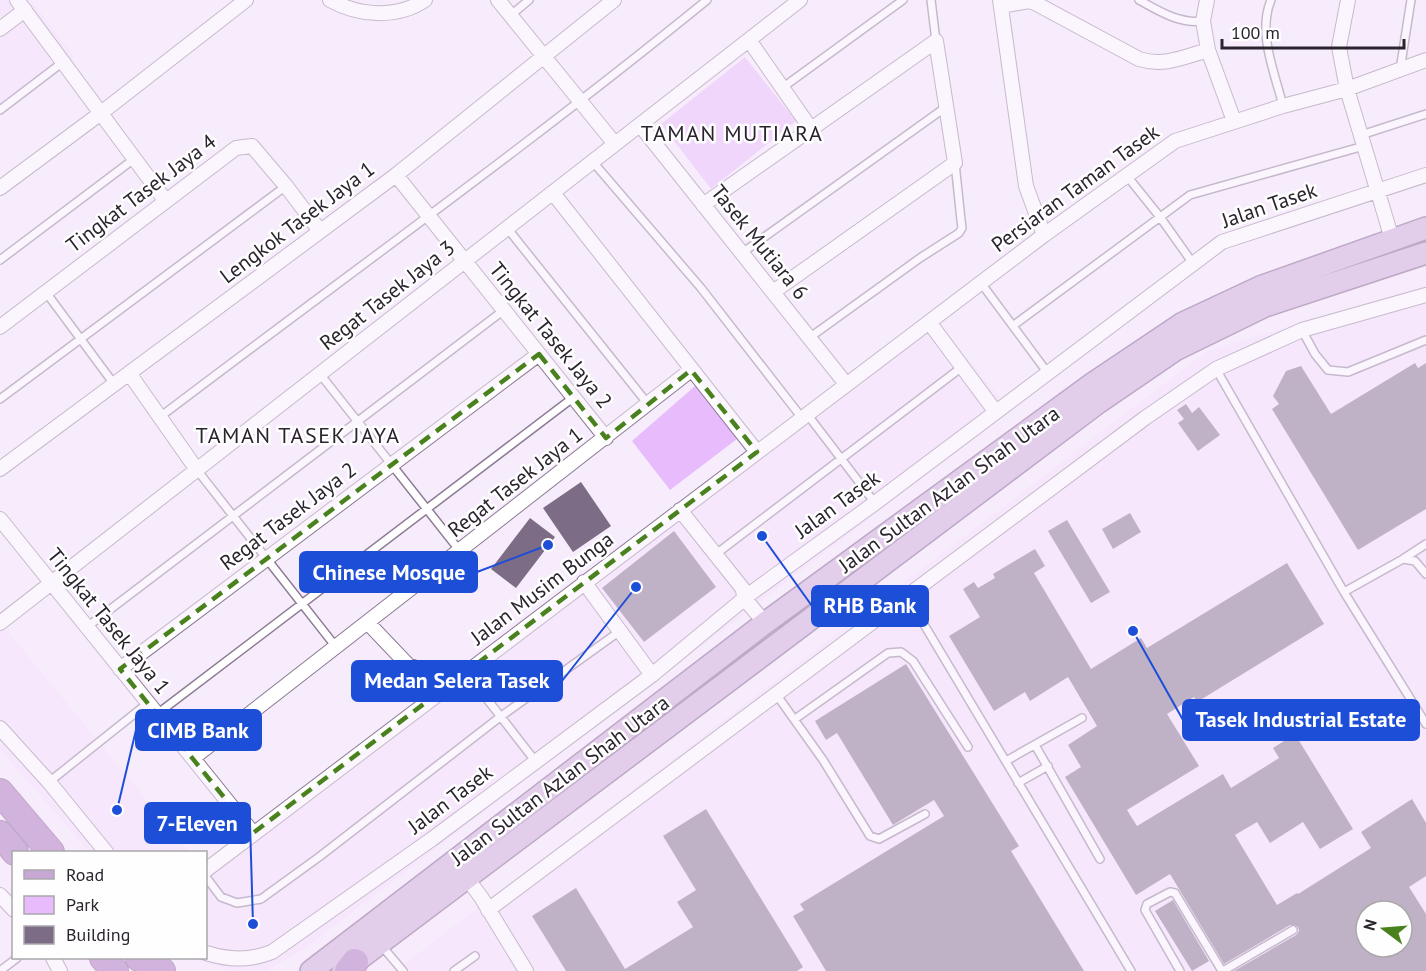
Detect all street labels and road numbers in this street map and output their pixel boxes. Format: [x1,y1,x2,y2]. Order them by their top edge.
street label: Persiaran Taman Tasek [986,118,1164,258]
street label: Tingkat Tasek Jaya 4 [61,128,221,258]
street label: Lengkok Tasek Jaya 1 [214,155,380,289]
street label: Jalan Tasek [1217,176,1320,234]
street label: Tasek Mutiara 6 [705,179,815,305]
street label: Regat Tasek Jaya 3 [314,234,460,356]
street label: Tingkat Tasek Jaya 2 [484,256,618,414]
street label: Jalan Sultan Azlan Shah Utara [832,400,1065,579]
street label: Regat Tasek Jaya 1 [442,421,588,543]
street label: Regat Tasek Jaya 2 [214,456,362,576]
street label: Jalan Tasek [788,464,885,545]
street label: Jalan Musim Bunga [464,525,619,651]
street label: Tingkat Tasek Jaya 1 [42,542,176,700]
street label: Jalan Sultan Azlan Shah Utara [445,689,675,872]
street label: Jalan Tasek [402,758,498,840]

